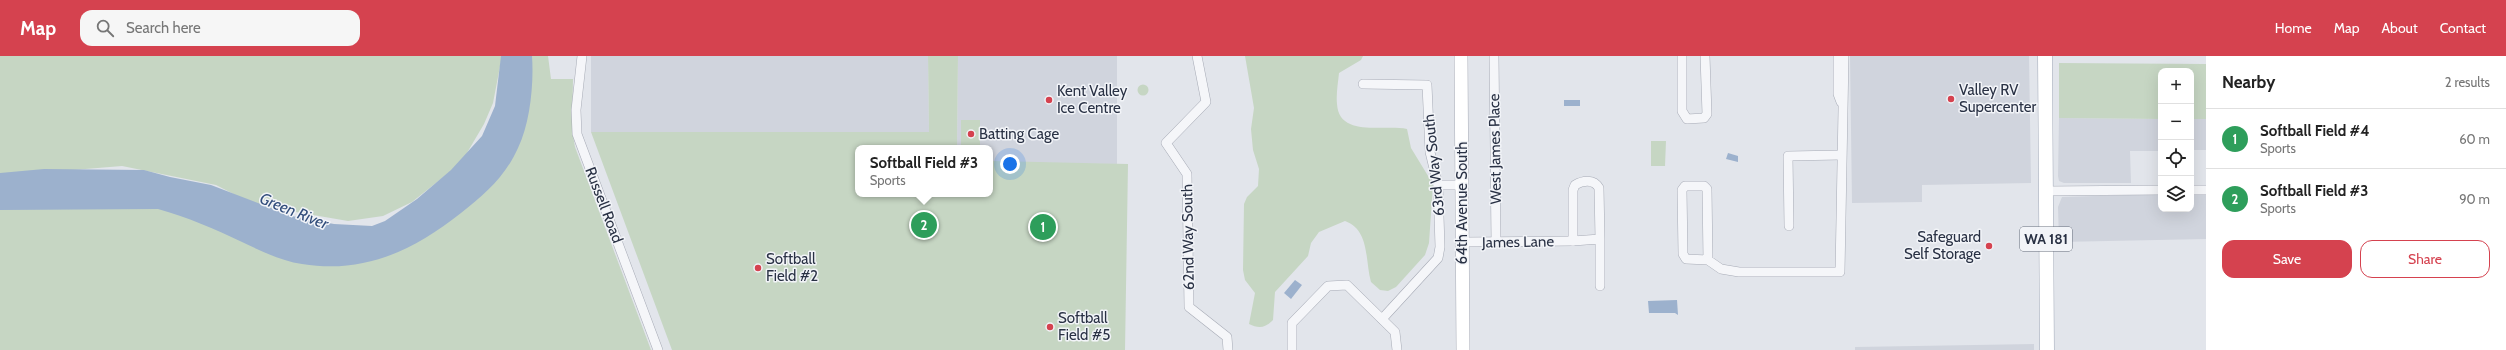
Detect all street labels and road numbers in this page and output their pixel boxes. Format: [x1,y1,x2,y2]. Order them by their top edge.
street label: West James Place [1485,93,1505,205]
street label: 63rd Way South [1420,113,1448,217]
street label: 64th Avenue South [1453,142,1471,264]
street label: Russell Road [581,165,627,245]
street label: 62nd Way South [1178,184,1198,290]
road number: WA 181 [2020,227,2072,251]
street label: James Lane [1481,232,1555,252]

